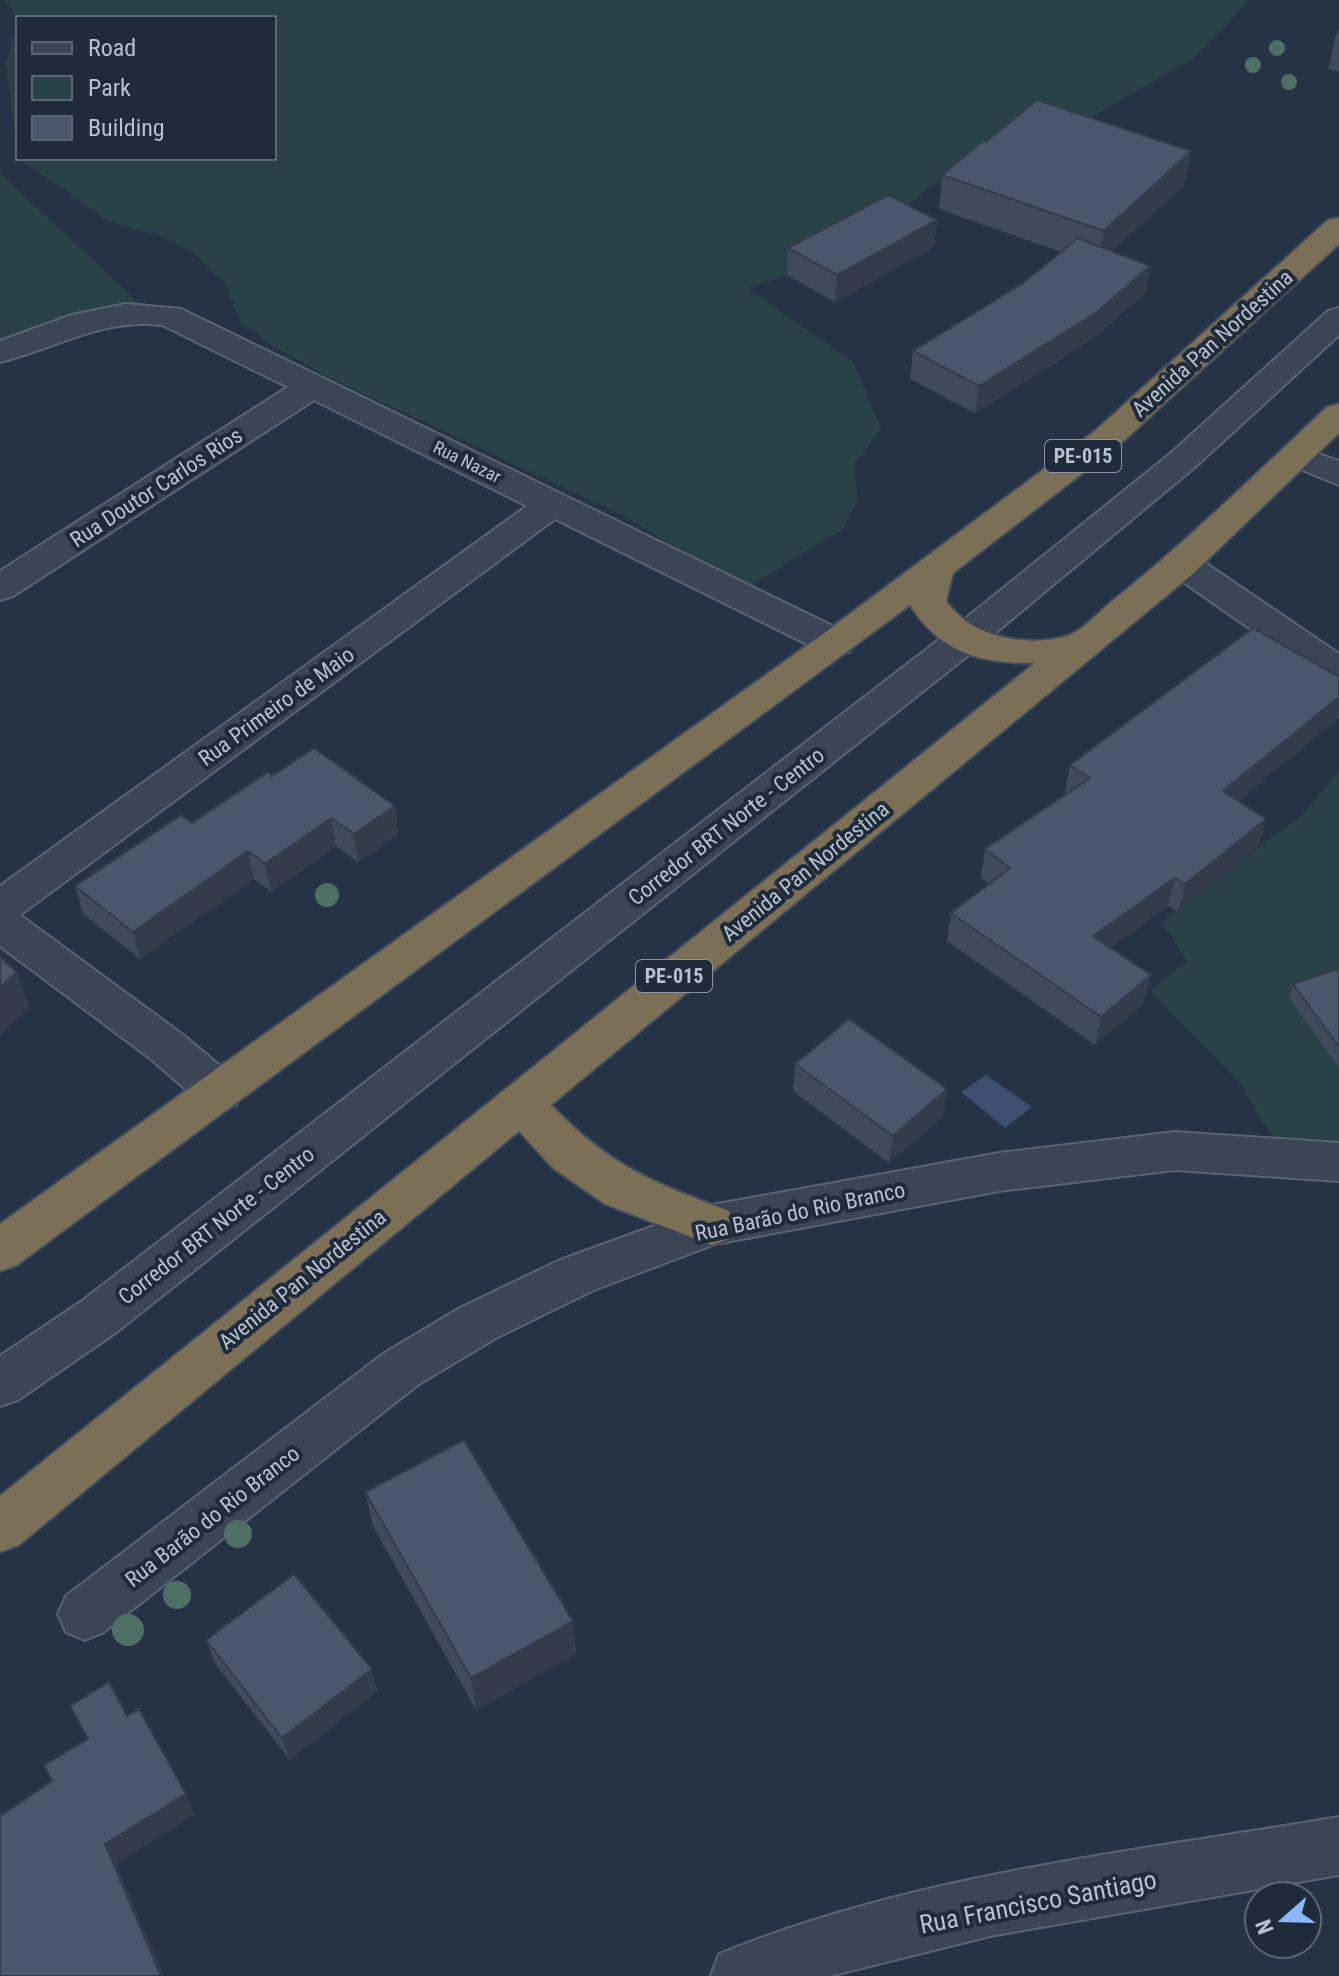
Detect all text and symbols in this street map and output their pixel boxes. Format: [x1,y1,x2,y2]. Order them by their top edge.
legend [16,16,276,160]
text: Road [88,34,136,62]
text: Park [88,74,131,102]
text: Building [88,114,165,142]
street label: Avenida Pan Nordestina [1127,265,1298,422]
street label: Rua Doutor Carlos Rios [66,422,247,552]
street label: Rua Nazar [430,436,505,487]
road number: PE-015 [1045,440,1121,472]
street label: Rua Primeiro de Maio [194,642,359,771]
street label: Corredor BRT Norte - Centro [623,742,829,911]
street label: Avenida Pan Nordestina [717,796,894,946]
road number: PE-015 [636,960,712,992]
street label: Corredor BRT Norte - Centro [113,1141,319,1310]
street label: Rua Barão do Rio Branco [693,1177,907,1246]
street label: Avenida Pan Nordestina [214,1204,391,1354]
street label: Rua Barão do Rio Branco [120,1441,304,1592]
street label: Rua Francisco Santiago [917,1864,1159,1940]
north arrow [1243,1880,1323,1960]
text: N [1251,1916,1279,1937]

